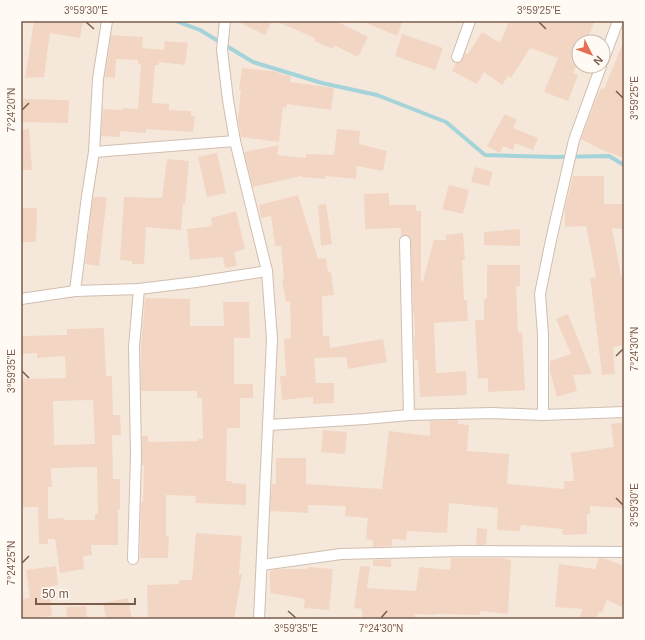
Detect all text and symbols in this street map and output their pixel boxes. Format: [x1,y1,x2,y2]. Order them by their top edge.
text: 3°59'30"E [64,5,108,16]
text: 3°59'25"E [517,5,561,16]
north arrow [571,34,611,74]
text: N [591,54,606,68]
text: 3°59'25"E [629,76,640,120]
text: 7°24'20"N [6,88,17,132]
text: 7°24'30"N [629,327,640,371]
text: 3°59'35"E [6,349,17,393]
text: 3°59'30"E [629,483,640,527]
text: 7°24'25"N [6,541,17,585]
scale bar [36,580,135,606]
text: 50 m [42,587,69,601]
text: 3°59'35"E [274,623,318,634]
text: 7°24'30"N [359,623,403,634]

